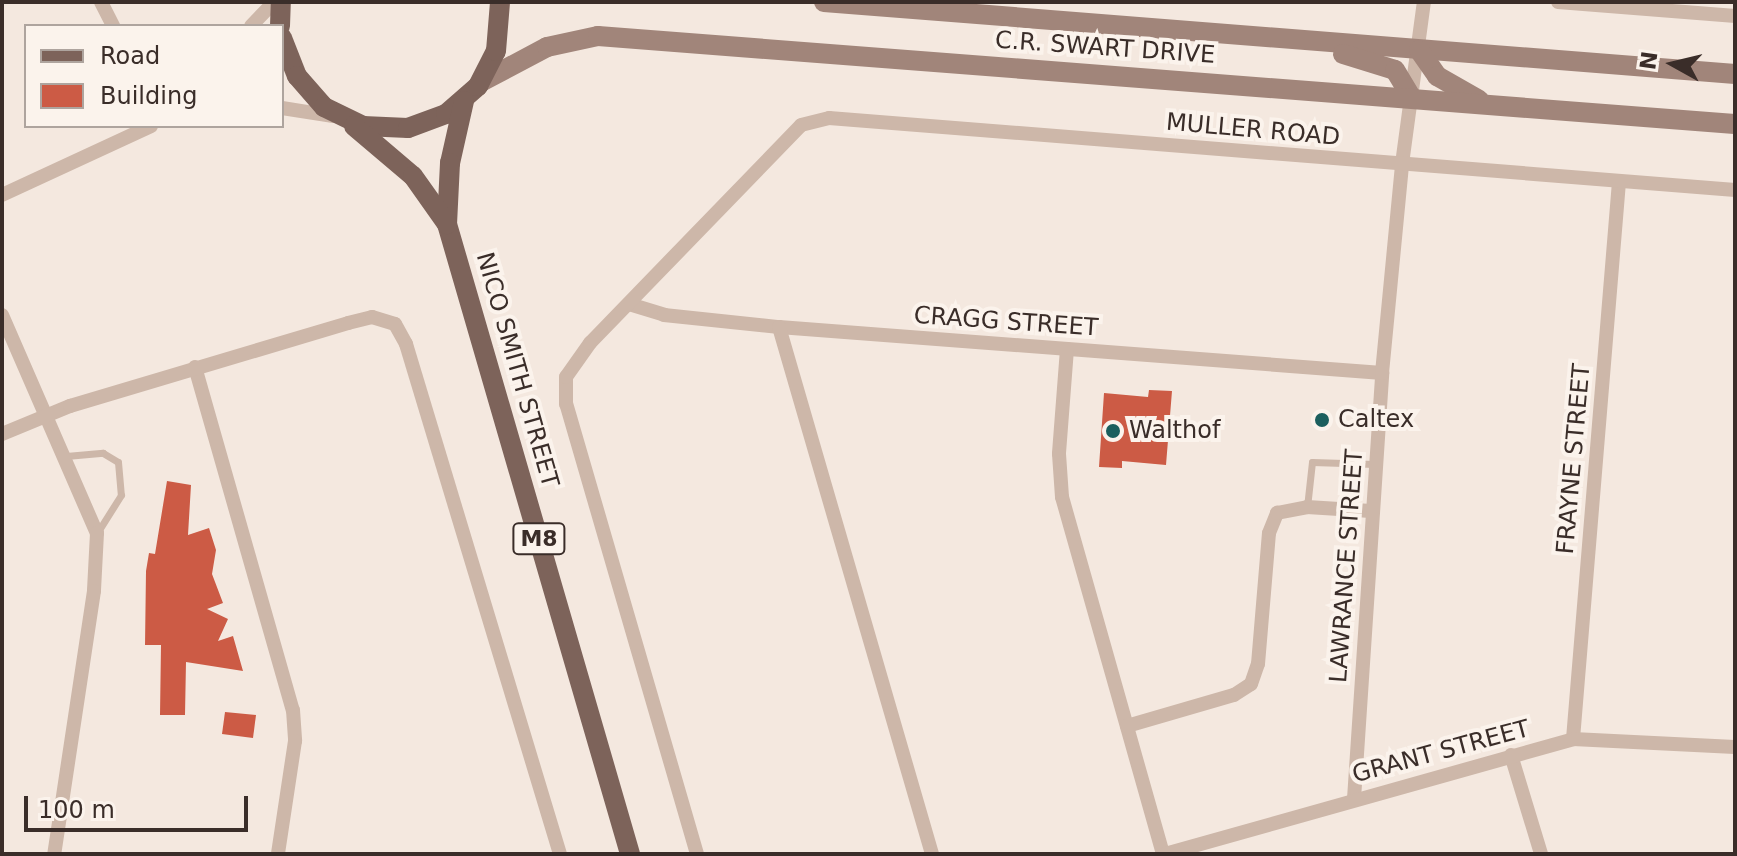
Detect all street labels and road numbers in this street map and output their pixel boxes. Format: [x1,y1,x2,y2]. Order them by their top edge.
street label: C.R. SWART DRIVE [994,26,1216,70]
street label: MULLER ROAD [1165,108,1341,152]
street label: NICO SMITH STREET [470,249,564,491]
street label: CRAGG STREET [913,301,1099,343]
street label: FRAYNE STREET [1551,363,1597,555]
street label: LAWRANCE STREET [1324,448,1370,684]
road number: M8 [511,521,567,557]
street label: GRANT STREET [1349,714,1533,790]

